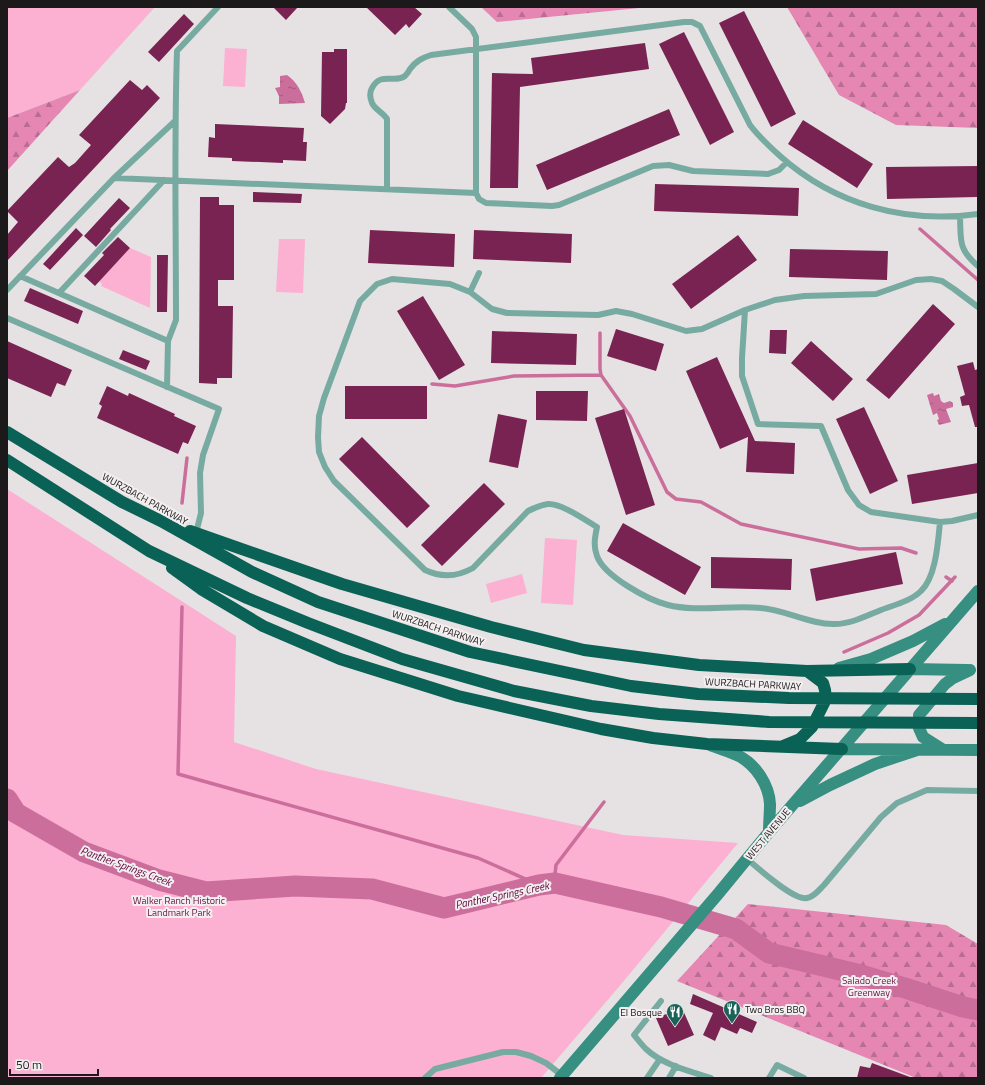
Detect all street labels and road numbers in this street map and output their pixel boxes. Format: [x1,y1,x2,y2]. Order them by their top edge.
street label: WURZBACH PARKWAY [99,469,191,529]
street label: WURZBACH PARKWAY [390,606,487,650]
street label: WURZBACH PARKWAY [705,674,802,694]
street label: WEST AVENUE [742,805,794,863]

